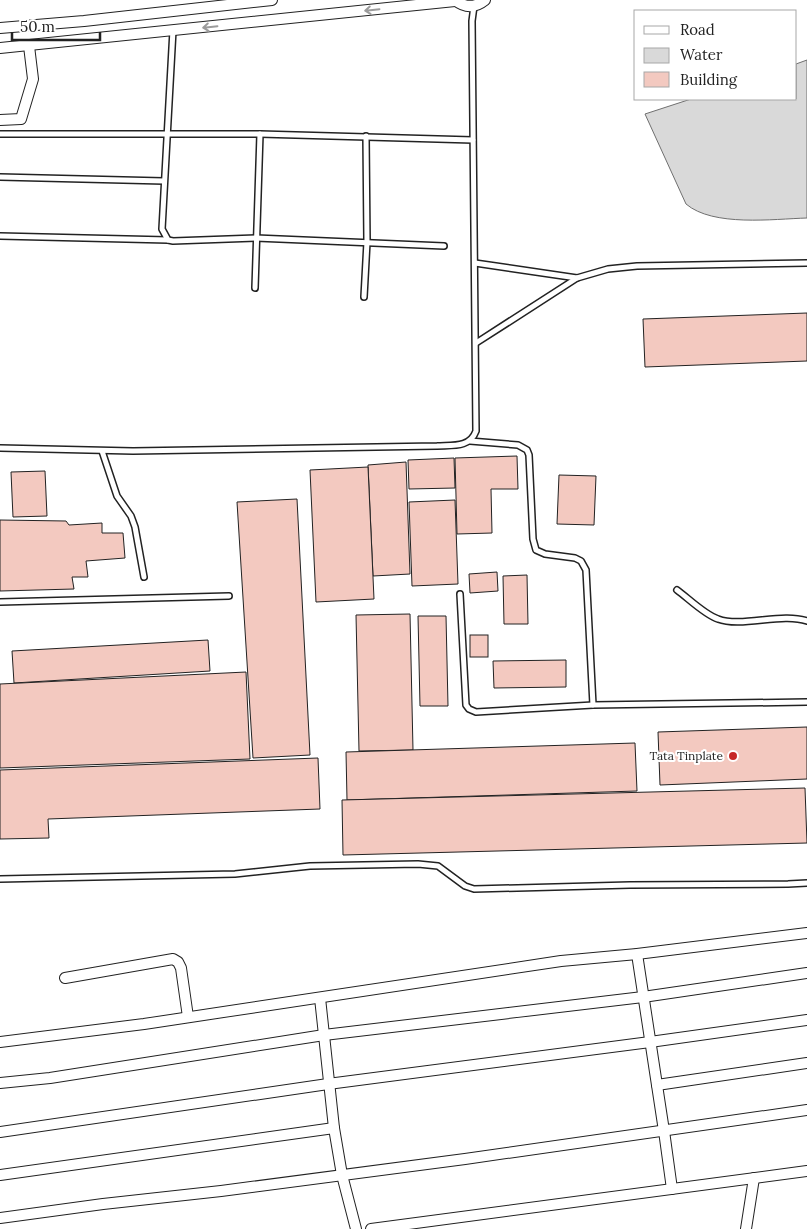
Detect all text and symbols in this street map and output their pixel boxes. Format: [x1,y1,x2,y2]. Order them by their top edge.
one-way arrow [364,5,380,15]
scale bar [12,10,100,42]
legend [634,10,797,100]
text: 50 m [20,17,55,36]
text: Road [680,20,715,39]
one-way arrow [203,22,219,32]
text: Water [680,45,723,64]
text: Building [680,70,738,89]
place label: Tata Tinplate [649,748,723,763]
marker: Tata Tinplate [727,750,739,762]

